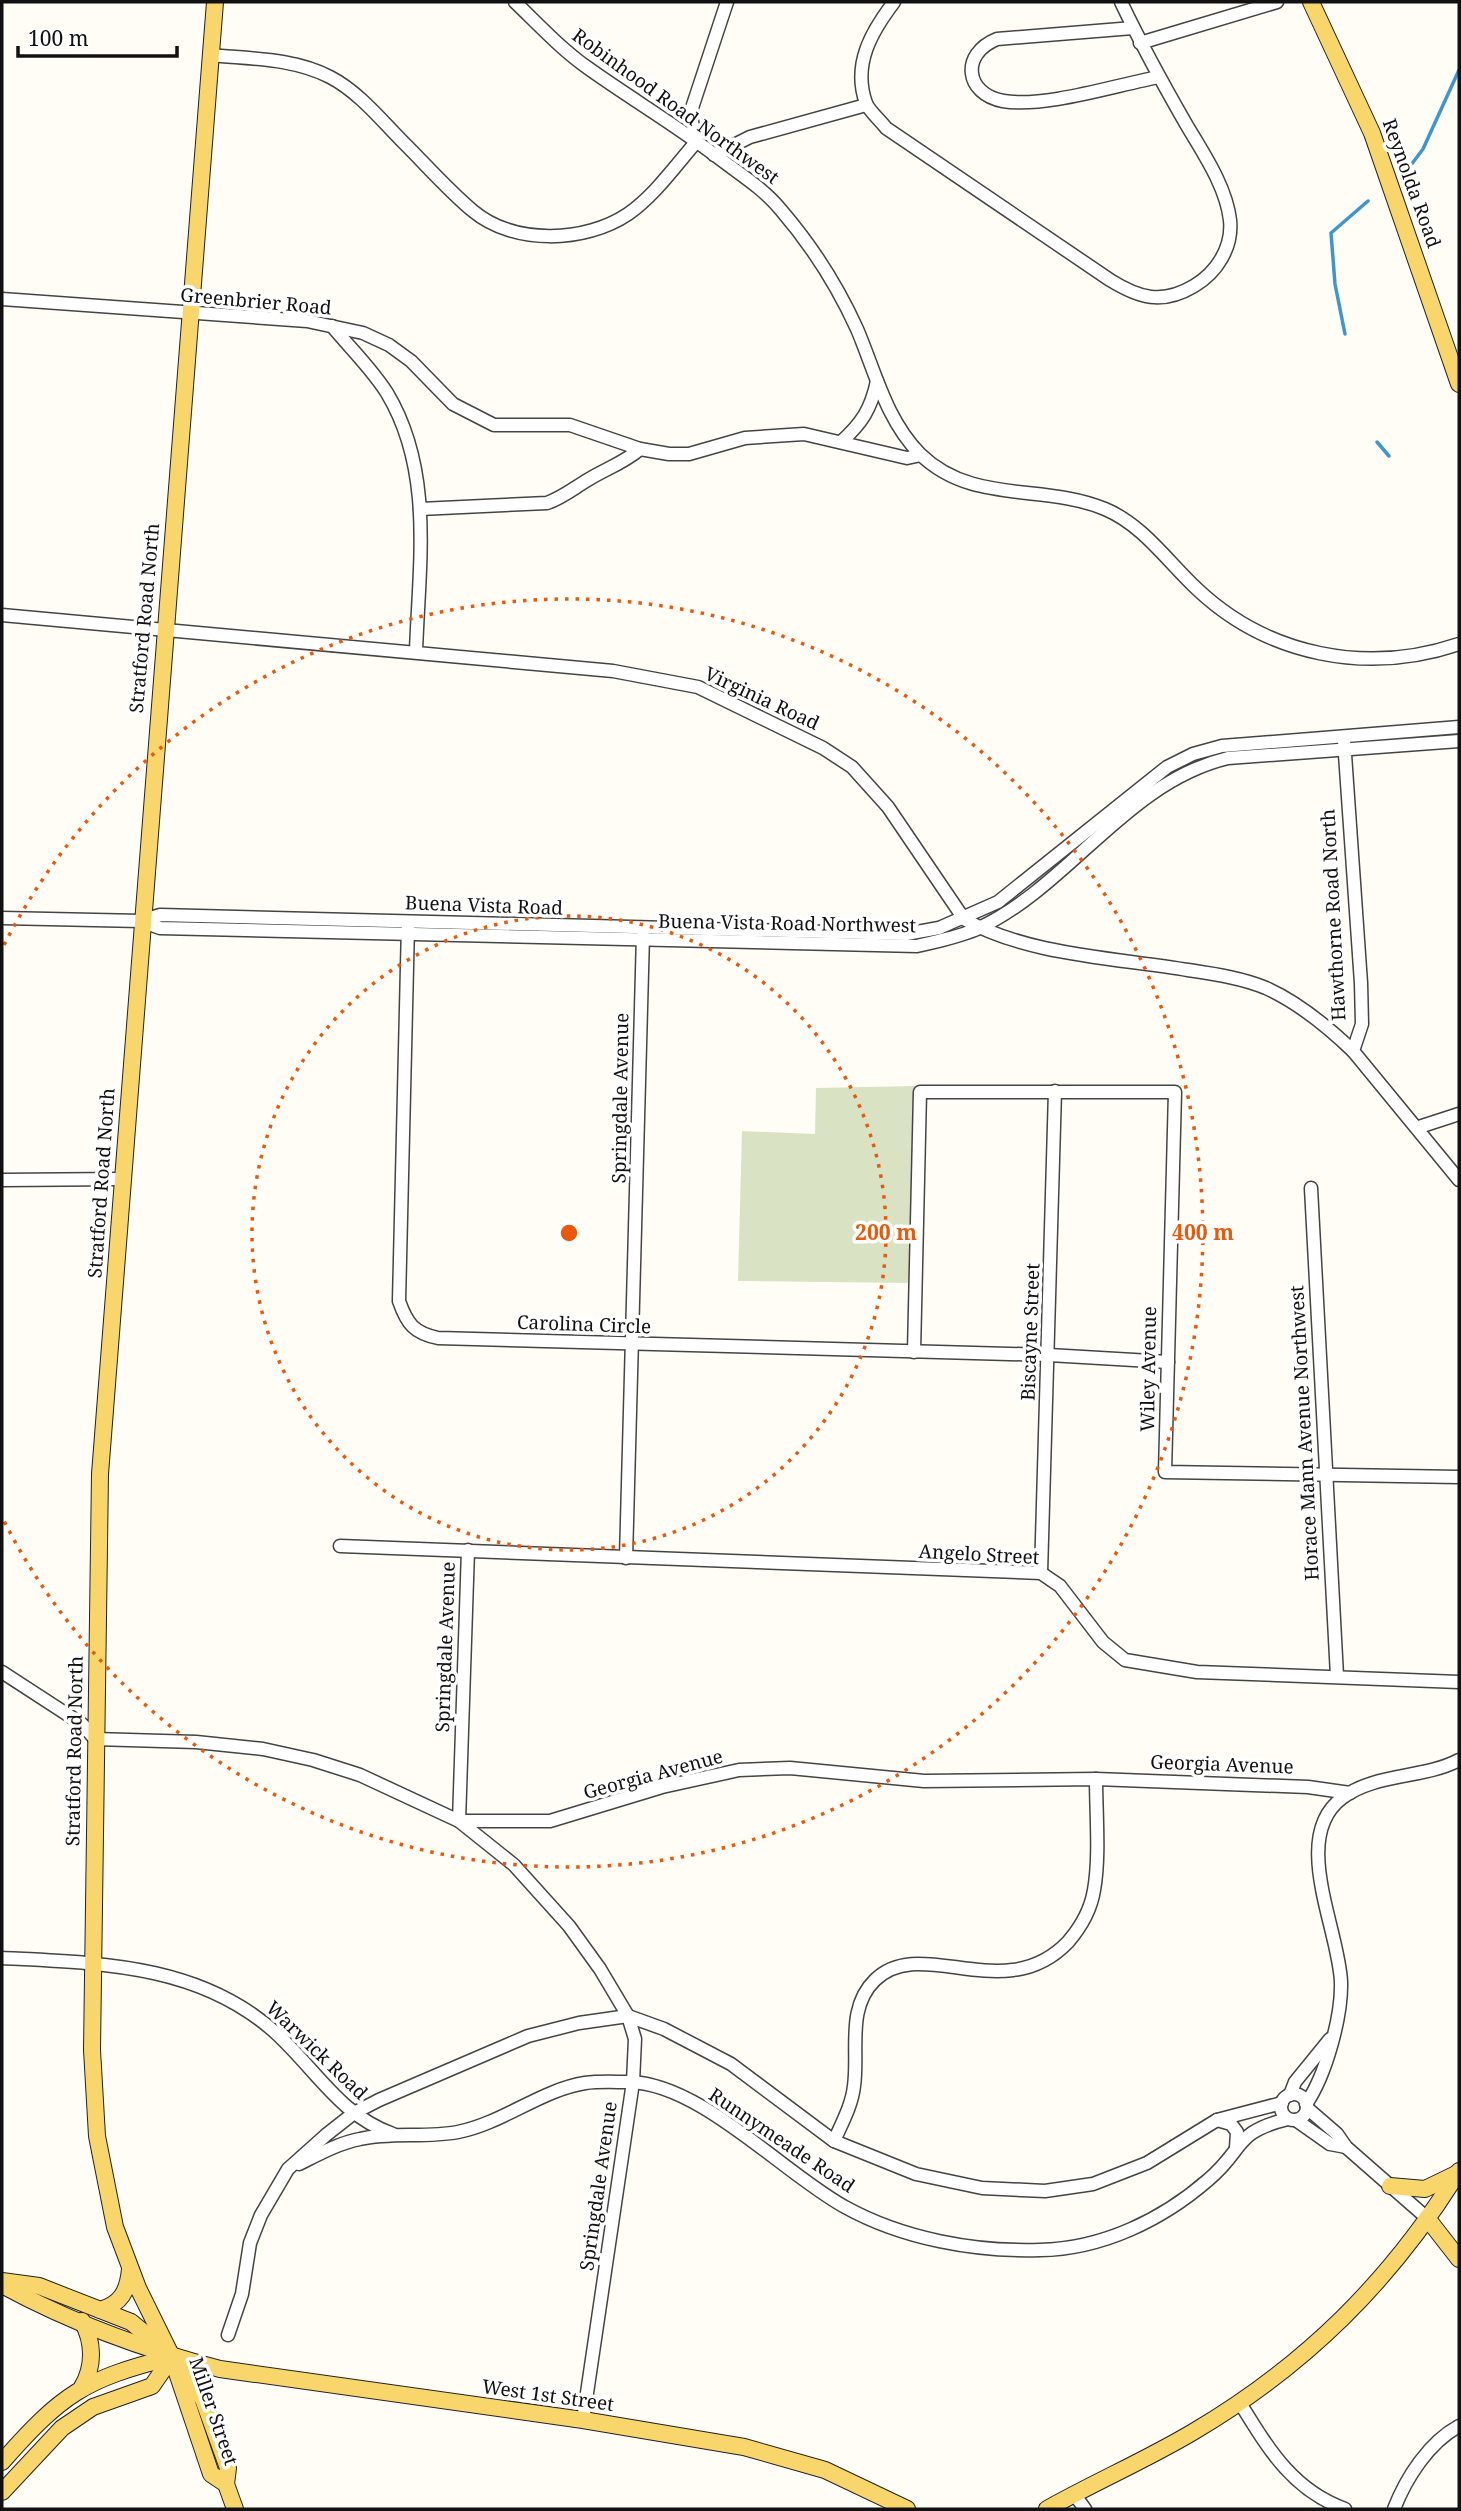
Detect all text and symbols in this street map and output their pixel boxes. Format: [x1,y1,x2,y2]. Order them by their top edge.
scale bar [18,14,177,58]
street label: Robinhood Road Northwest [567,22,785,190]
text: 100 m [28,24,89,52]
street label: Reynolda Road [1377,115,1448,251]
street label: Greenbrier Road [179,281,333,321]
street label: Stratford Road North [123,522,165,714]
street label: Virginia Road [700,660,824,736]
street label: Hawthorne Road North [1314,808,1352,1022]
street label: Buena Vista Road [405,889,564,921]
street label: Buena Vista Road Northwest [658,908,917,938]
street label: Springdale Avenue [606,1012,634,1184]
street label: Stratford Road North [81,1087,121,1279]
text: 200 m [855,1218,917,1246]
text: 400 m [1172,1218,1234,1246]
centre of rings [557,1221,581,1245]
street label: Biscayne Street [1015,1262,1045,1401]
street label: Horace Mann Avenue Northwest [1283,1284,1325,1581]
street label: Wiley Avenue [1134,1306,1162,1432]
street label: Carolina Circle [516,1309,652,1339]
street label: Angelo Street [918,1538,1040,1570]
street label: Springdale Avenue [429,1561,461,1733]
street label: Stratford Road North [59,1656,89,1846]
street label: Georgia Avenue [580,1743,726,1805]
street label: Georgia Avenue [1150,1749,1294,1779]
street label: Warwick Road [261,1995,374,2105]
street label: Runnymeade Road [704,2081,860,2199]
street label: Springdale Avenue [573,2100,623,2272]
street label: Miller Street [183,2353,245,2469]
street label: West 1st Street [480,2373,616,2417]

